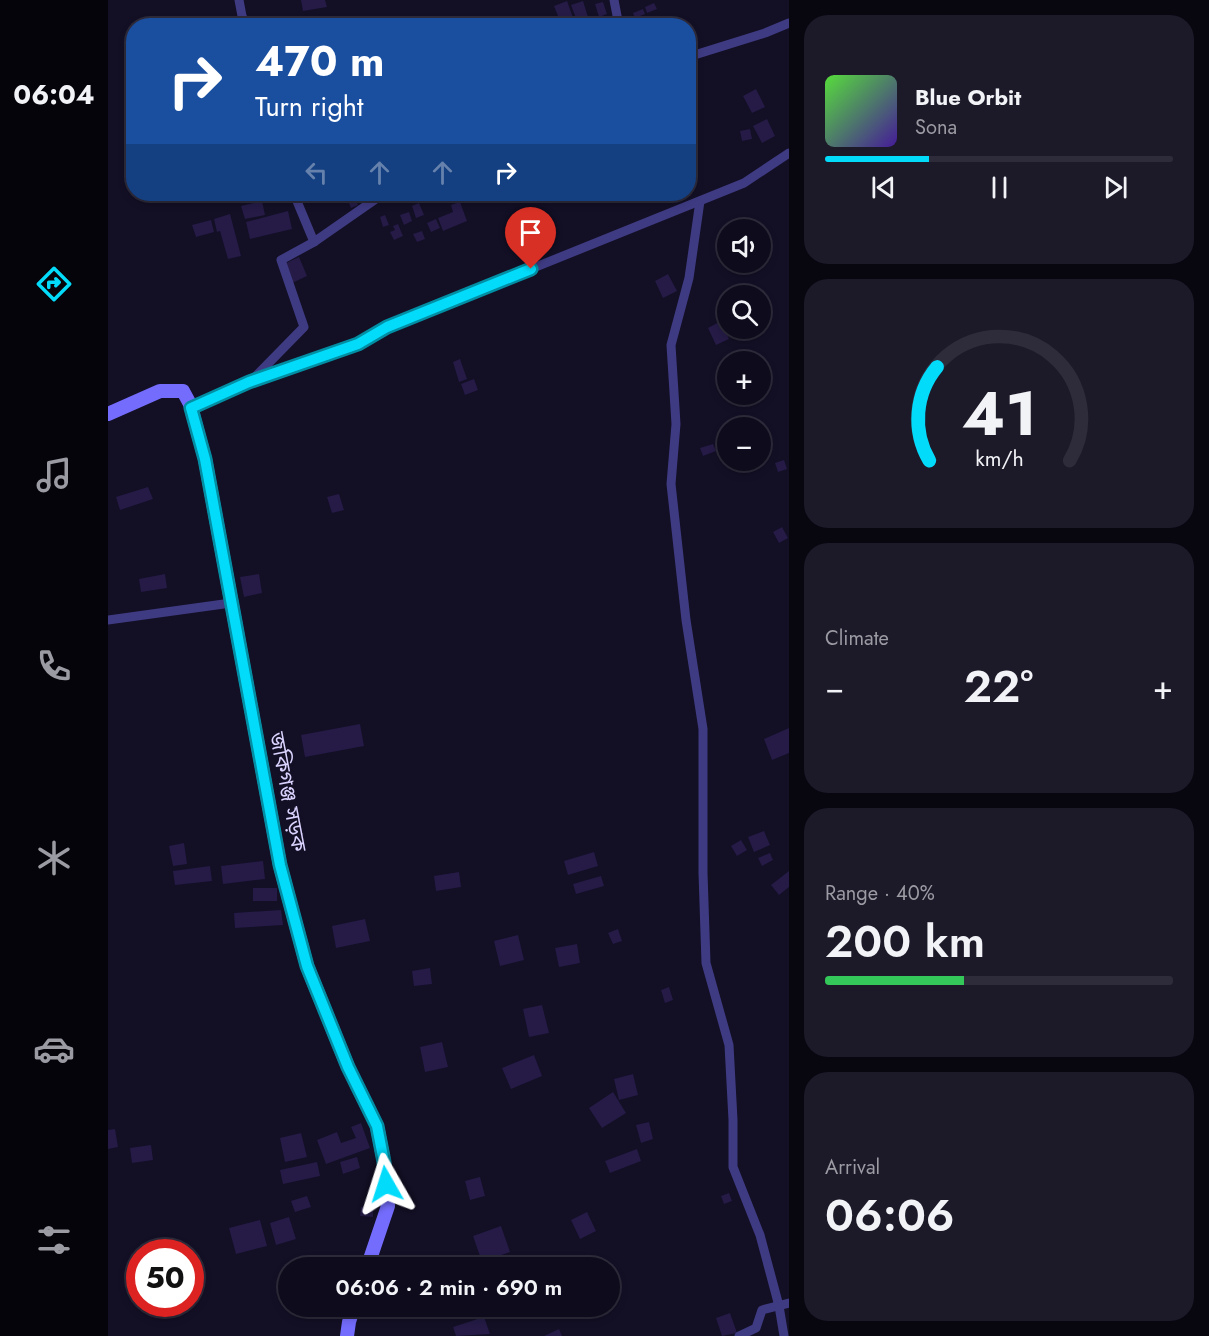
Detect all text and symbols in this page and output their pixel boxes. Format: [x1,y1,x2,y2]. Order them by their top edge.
text: 470 m [255,31,385,92]
icon: right [156,42,234,120]
text: 06:04 [13,75,95,114]
text: Blue Orbit [915,81,1021,113]
text: Turn right [255,87,363,126]
text: Sona [915,113,957,142]
icon: left [300,156,333,189]
icon: ahead [363,156,396,189]
icon: ahead [426,156,459,189]
icon: right [489,156,522,189]
icon: previous [867,171,900,204]
icon: pause [983,171,1016,204]
icon: next [1099,171,1132,204]
pin [505,207,556,269]
icon: arrive [514,216,547,249]
map controls [717,219,771,471]
button: sound [717,219,771,273]
icon: directions [33,263,75,305]
button: search [717,285,771,339]
button: + [717,351,771,405]
text: 41 [961,368,1037,458]
button: − [717,417,771,471]
text: km/h [975,443,1023,474]
icon: music [33,454,75,496]
text: Climate [825,624,889,653]
icon: phone [33,645,75,687]
text: 22° [964,654,1033,719]
text: − [825,664,844,711]
text: + [1153,664,1173,711]
street label: জকিগঞ্জ সড়ক [261,729,315,856]
icon: climate [33,837,75,879]
text: Range · 40% [825,879,935,908]
text: 200 km [825,909,985,974]
icon: car [33,1028,75,1070]
position arrow [354,1152,418,1216]
text: Arrival [825,1153,880,1182]
text: 06:06 [825,1183,955,1248]
icon: filters [33,1219,75,1261]
speed limit sign: 50 [126,1239,204,1317]
text: 06:06 · 2 min · 690 m [336,1271,562,1303]

